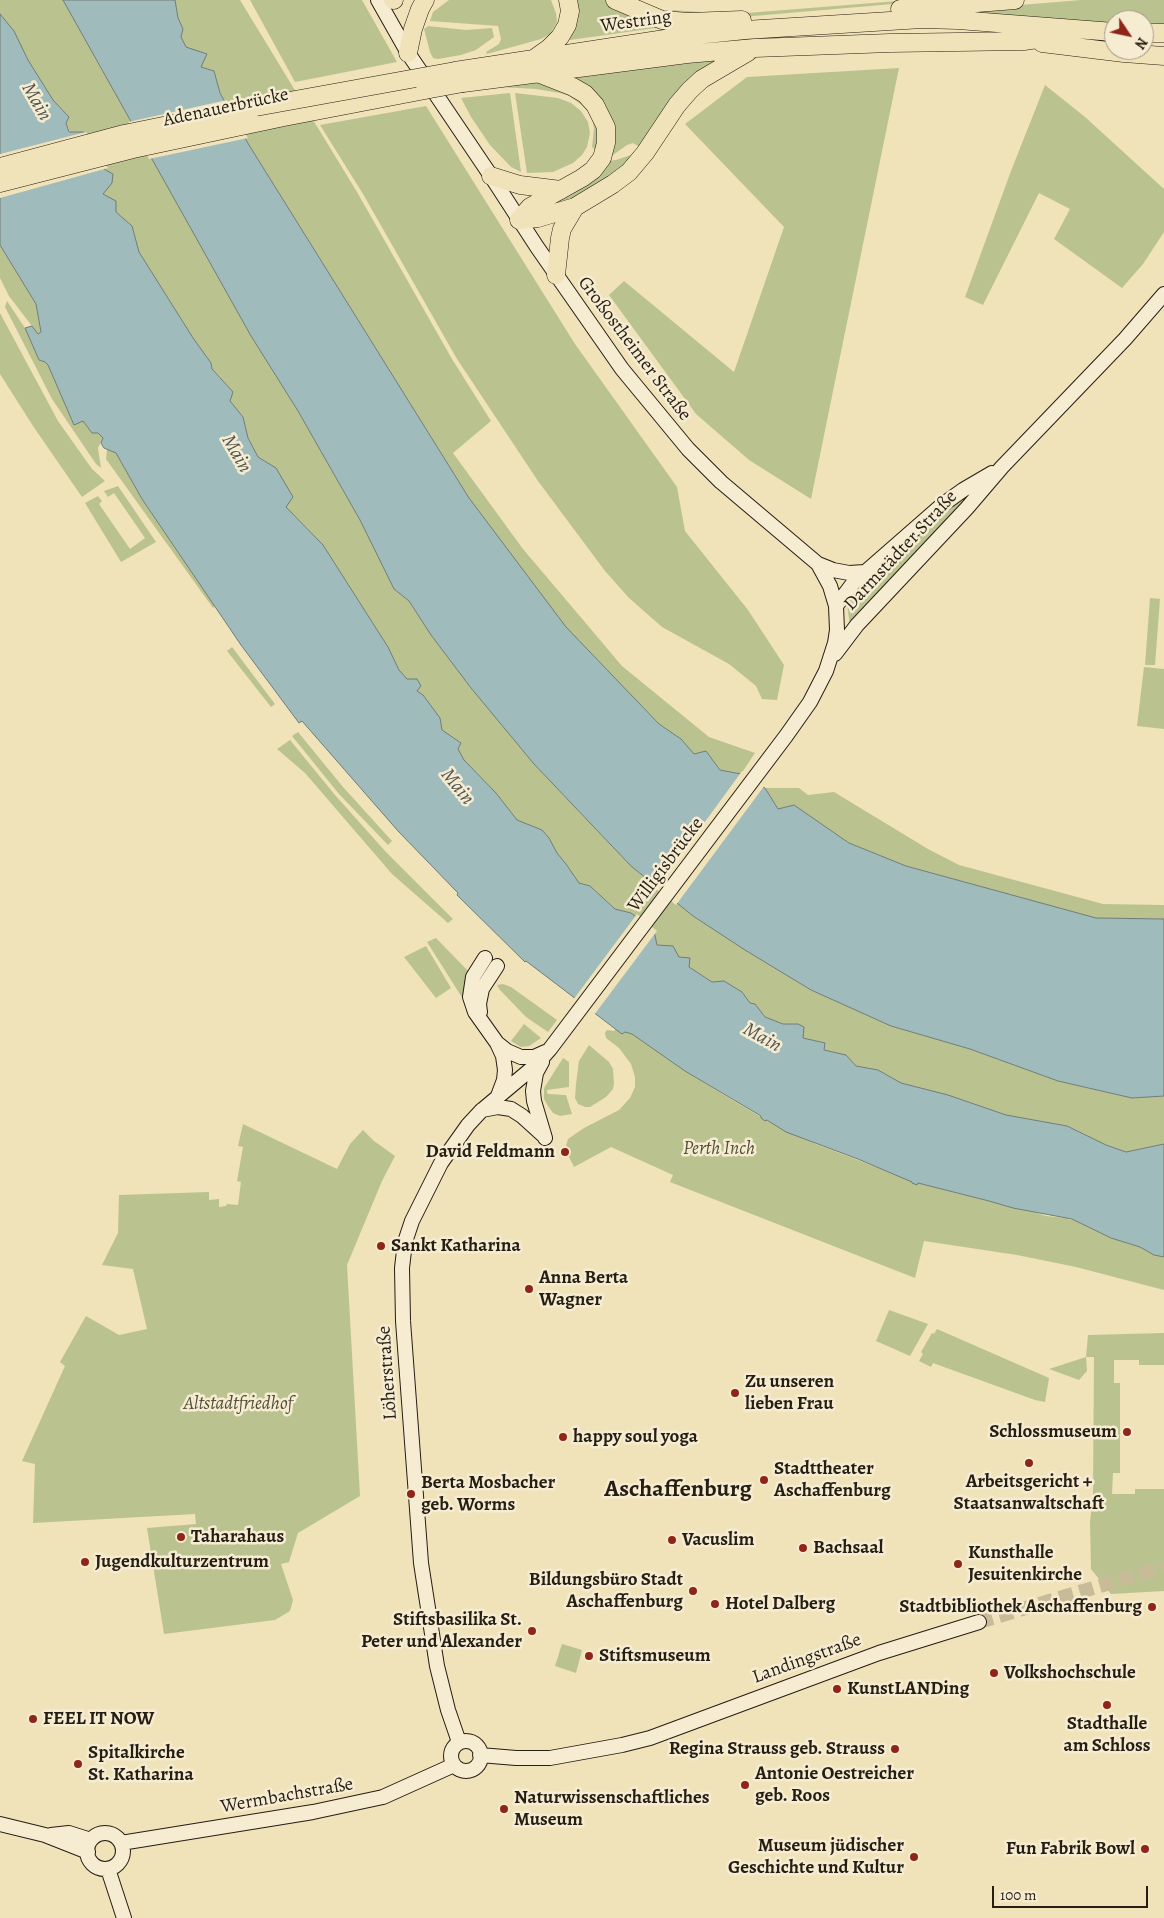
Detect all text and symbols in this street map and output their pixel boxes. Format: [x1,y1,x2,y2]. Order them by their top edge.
street label: Westring [599,6,673,38]
north arrow [1104,10,1154,60]
text: N [1130,34,1152,53]
water label: Main [16,79,56,125]
street label: Adenauerbrücke [161,84,291,132]
street label: Großostheimer Straße [572,272,696,426]
water label: Main [216,431,256,477]
street label: Darmstädter Straße [839,486,963,616]
water label: Main [435,764,479,810]
street label: Willigisbrücke [623,813,709,917]
water label: Main [739,1018,785,1058]
park label: Perth Inch [683,1138,755,1160]
place label: David Feldmann [426,1141,555,1163]
marker: David Feldmann [559,1146,571,1158]
place label: Sankt Katharina [391,1235,521,1257]
marker: Sankt Katharina [375,1240,387,1252]
place label: Anna Berta Wagner [539,1267,628,1311]
marker: Anna Berta Wagner [523,1283,535,1295]
street label: Löherstraße [373,1325,403,1421]
place label: Zu unseren lieben Frau [745,1371,834,1415]
marker: Zu unseren lieben Frau [729,1387,741,1399]
park label: Altstadtfriedhof [184,1393,292,1415]
place label: Schlossmuseum [989,1421,1117,1443]
place label: happy soul yoga [573,1426,698,1448]
marker: Schlossmuseum [1121,1426,1133,1438]
marker: happy soul yoga [557,1431,569,1443]
marker: Arbeitsgericht + Staatsanwaltschaft [1023,1457,1035,1469]
place label: Stadttheater Aschaffenburg [774,1458,891,1502]
place label: Arbeitsgericht + Staatsanwaltschaft [954,1471,1104,1515]
place label: Berta Mosbacher geb. Worms [421,1472,555,1516]
marker: Stadttheater Aschaffenburg [758,1474,770,1486]
district label: Aschaffenburg [604,1476,752,1504]
marker: Berta Mosbacher geb. Worms [405,1488,417,1500]
place label: Taharahaus [191,1526,284,1548]
place label: Vacuslim [682,1529,754,1551]
marker: Taharahaus [175,1531,187,1543]
marker: Vacuslim [666,1534,678,1546]
place label: Bachsaal [813,1537,884,1559]
marker: Bachsaal [797,1542,809,1554]
place label: Kunsthalle Jesuitenkirche [968,1542,1082,1586]
place label: Jugendkulturzentrum [95,1551,269,1573]
marker: Jugendkulturzentrum [79,1556,91,1568]
marker: Kunsthalle Jesuitenkirche [952,1558,964,1570]
place label: Bildungsbüro Stadt Aschaffenburg [529,1569,683,1613]
marker: Bildungsbüro Stadt Aschaffenburg [687,1585,699,1597]
place label: Hotel Dalberg [725,1593,835,1615]
place label: Stadtbibliothek Aschaffenburg [899,1596,1142,1618]
marker: Hotel Dalberg [709,1598,721,1610]
marker: Stadtbibliothek Aschaffenburg [1146,1601,1158,1613]
place label: Stiftsbasilika St. Peter und Alexander [361,1609,522,1653]
marker: Stiftsbasilika St. Peter und Alexander [526,1625,538,1637]
street label: Landingstraße [750,1629,864,1689]
place label: Stiftsmuseum [599,1645,711,1667]
marker: Stiftsmuseum [583,1650,595,1662]
place label: Volkshochschule [1004,1662,1136,1684]
marker: Volkshochschule [988,1667,1000,1679]
place label: KunstLANDing [847,1678,969,1700]
marker: KunstLANDing [831,1683,843,1695]
marker: Stadthalle am Schloss [1101,1699,1113,1711]
place label: FEEL IT NOW [43,1708,154,1730]
marker: FEEL IT NOW [27,1713,39,1725]
place label: Stadthalle am Schloss [1063,1713,1151,1757]
place label: Regina Strauss geb. Strauss [669,1738,885,1760]
place label: Spitalkirche St. Katharina [88,1742,194,1786]
marker: Regina Strauss geb. Strauss [889,1743,901,1755]
marker: Spitalkirche St. Katharina [72,1758,84,1770]
place label: Antonie Oestreicher geb. Roos [755,1763,914,1807]
street label: Wermbachstraße [219,1773,355,1819]
marker: Antonie Oestreicher geb. Roos [739,1779,751,1791]
place label: Naturwissenschaftliches Museum [514,1787,709,1831]
marker: Naturwissenschaftliches Museum [498,1803,510,1815]
place label: Museum jüdischer Geschichte und Kultur [728,1835,904,1879]
place label: Fun Fabrik Bowl [1006,1838,1135,1860]
marker: Fun Fabrik Bowl [1139,1843,1151,1855]
marker: Museum jüdischer Geschichte und Kultur [908,1851,920,1863]
scale bar [994,1876,1150,1908]
text: 100 m [1000,1885,1037,1905]

